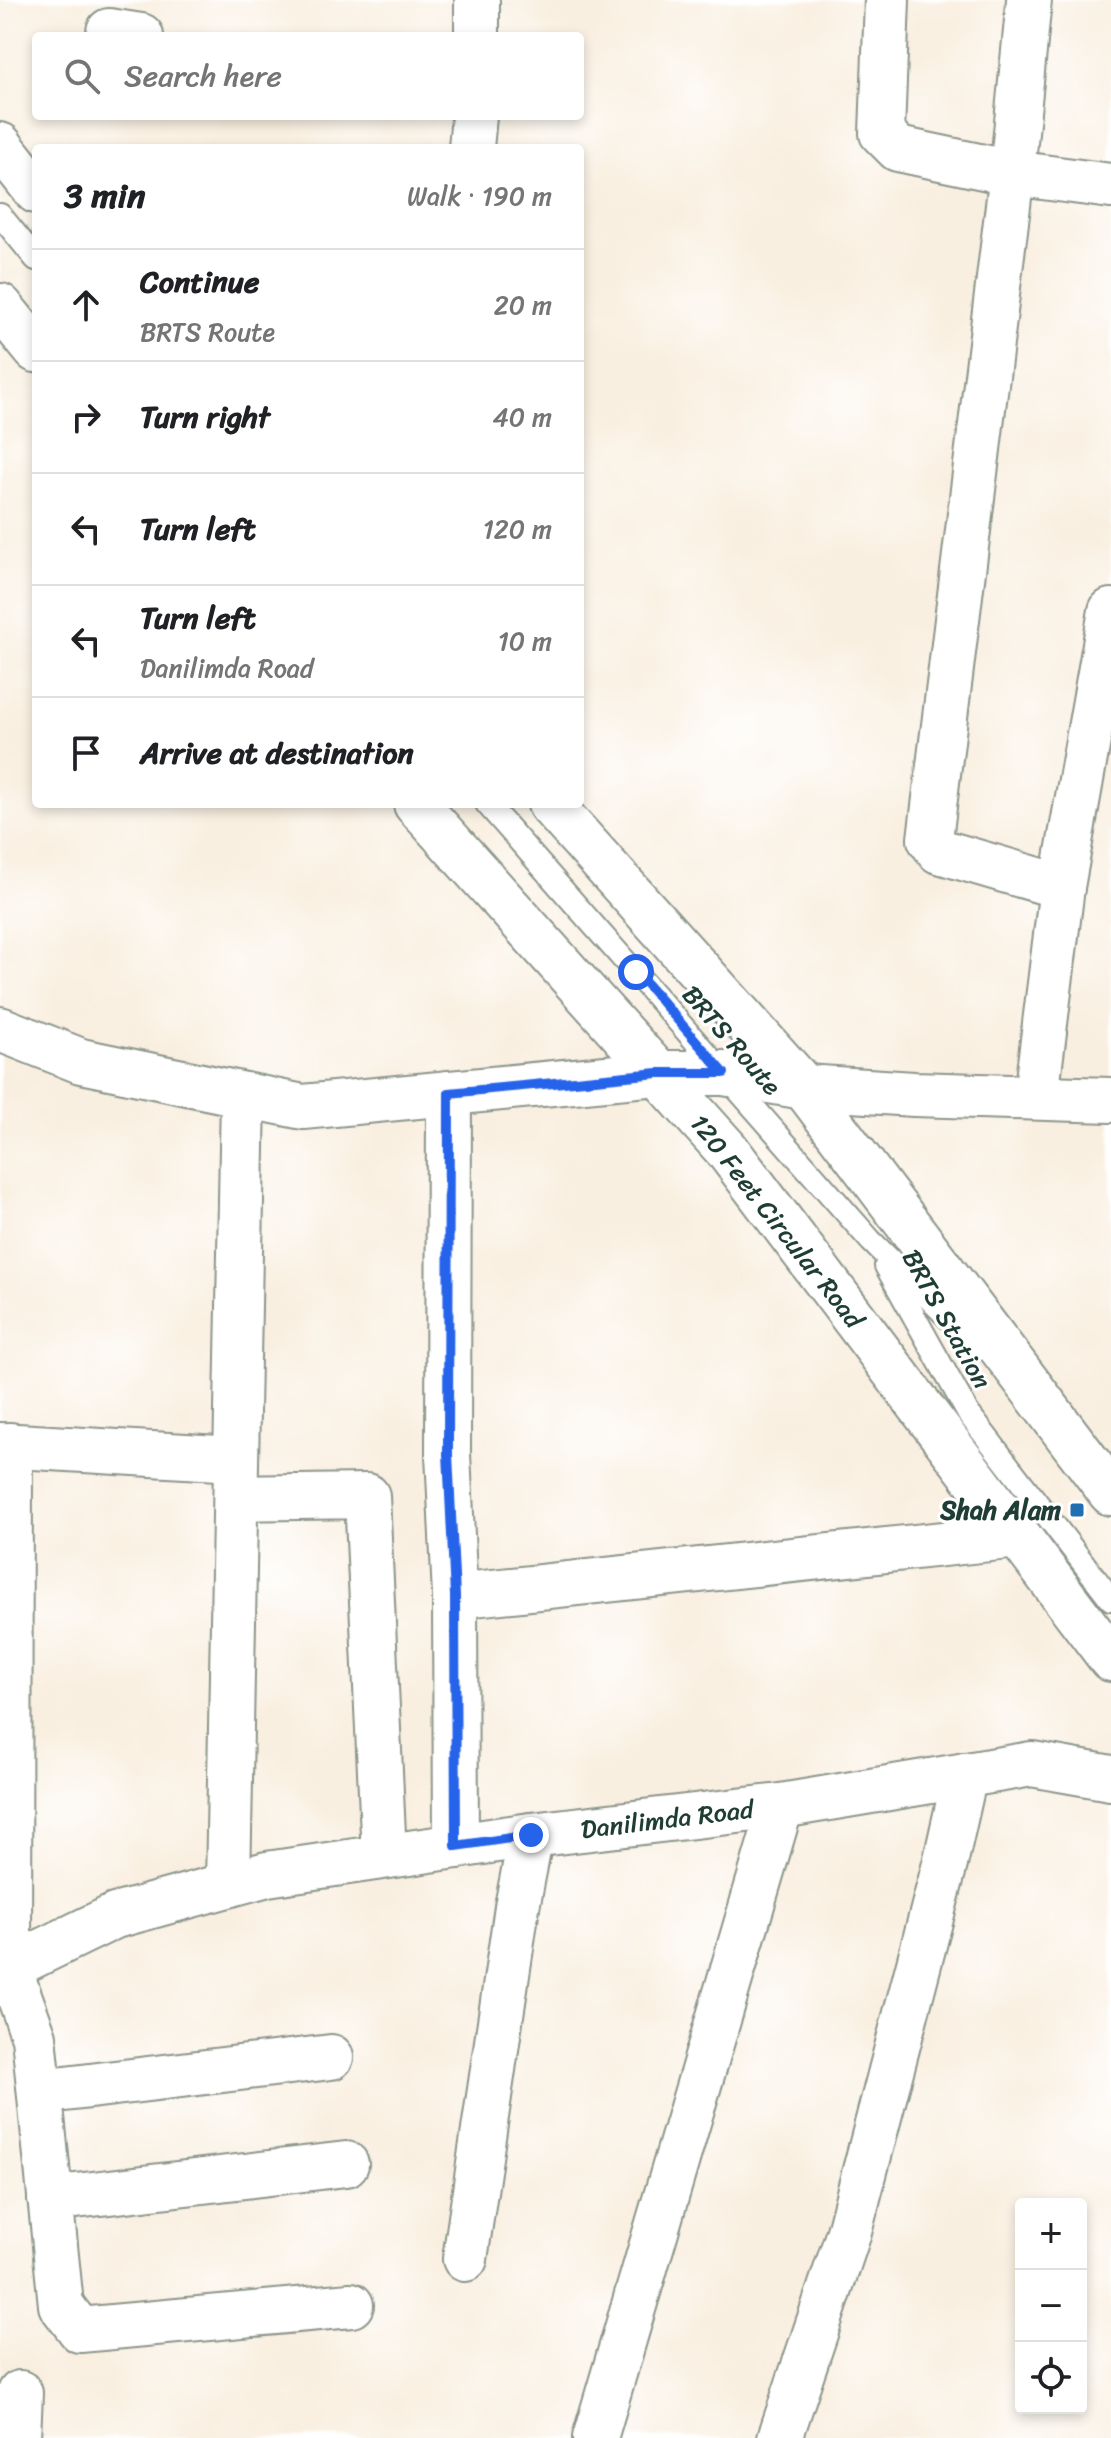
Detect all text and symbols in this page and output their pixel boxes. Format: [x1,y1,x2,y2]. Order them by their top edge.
search box [32,32,584,120]
text: Search here [124,49,282,103]
icon: search [60,54,104,98]
text: 3 min [64,166,145,226]
text: Walk · 190 m [407,173,552,219]
text: Continue [140,255,259,309]
text: 20 m [494,282,552,328]
icon: ahead [64,283,108,327]
text: BRTS Route [140,309,275,355]
text: Turn right [140,390,270,444]
text: 40 m [493,394,552,440]
icon: right [64,395,108,439]
text: Turn left [140,502,256,556]
text: 120 m [483,506,552,552]
icon: left [64,507,108,551]
text: Turn left [140,591,256,645]
text: 10 m [498,618,552,664]
icon: left [64,619,108,663]
text: Danilimda Road [140,645,314,691]
text: Arrive at destination [140,726,414,780]
icon: arrive [64,731,108,775]
route start [618,954,654,990]
street label: BRTS Route [670,974,794,1106]
street label: 120 Feet Circular Road [678,1103,877,1340]
street label: BRTS Station [889,1240,1005,1398]
place label: Shah Alam [939,1487,1061,1533]
marker: Shah Alam [1068,1501,1086,1519]
street label: Danilimda Road [578,1785,758,1852]
route end [513,1817,549,1853]
map controls [1015,2198,1087,2414]
button: + [1015,2198,1087,2270]
button: − [1015,2270,1087,2342]
button: locate [1015,2342,1087,2414]

